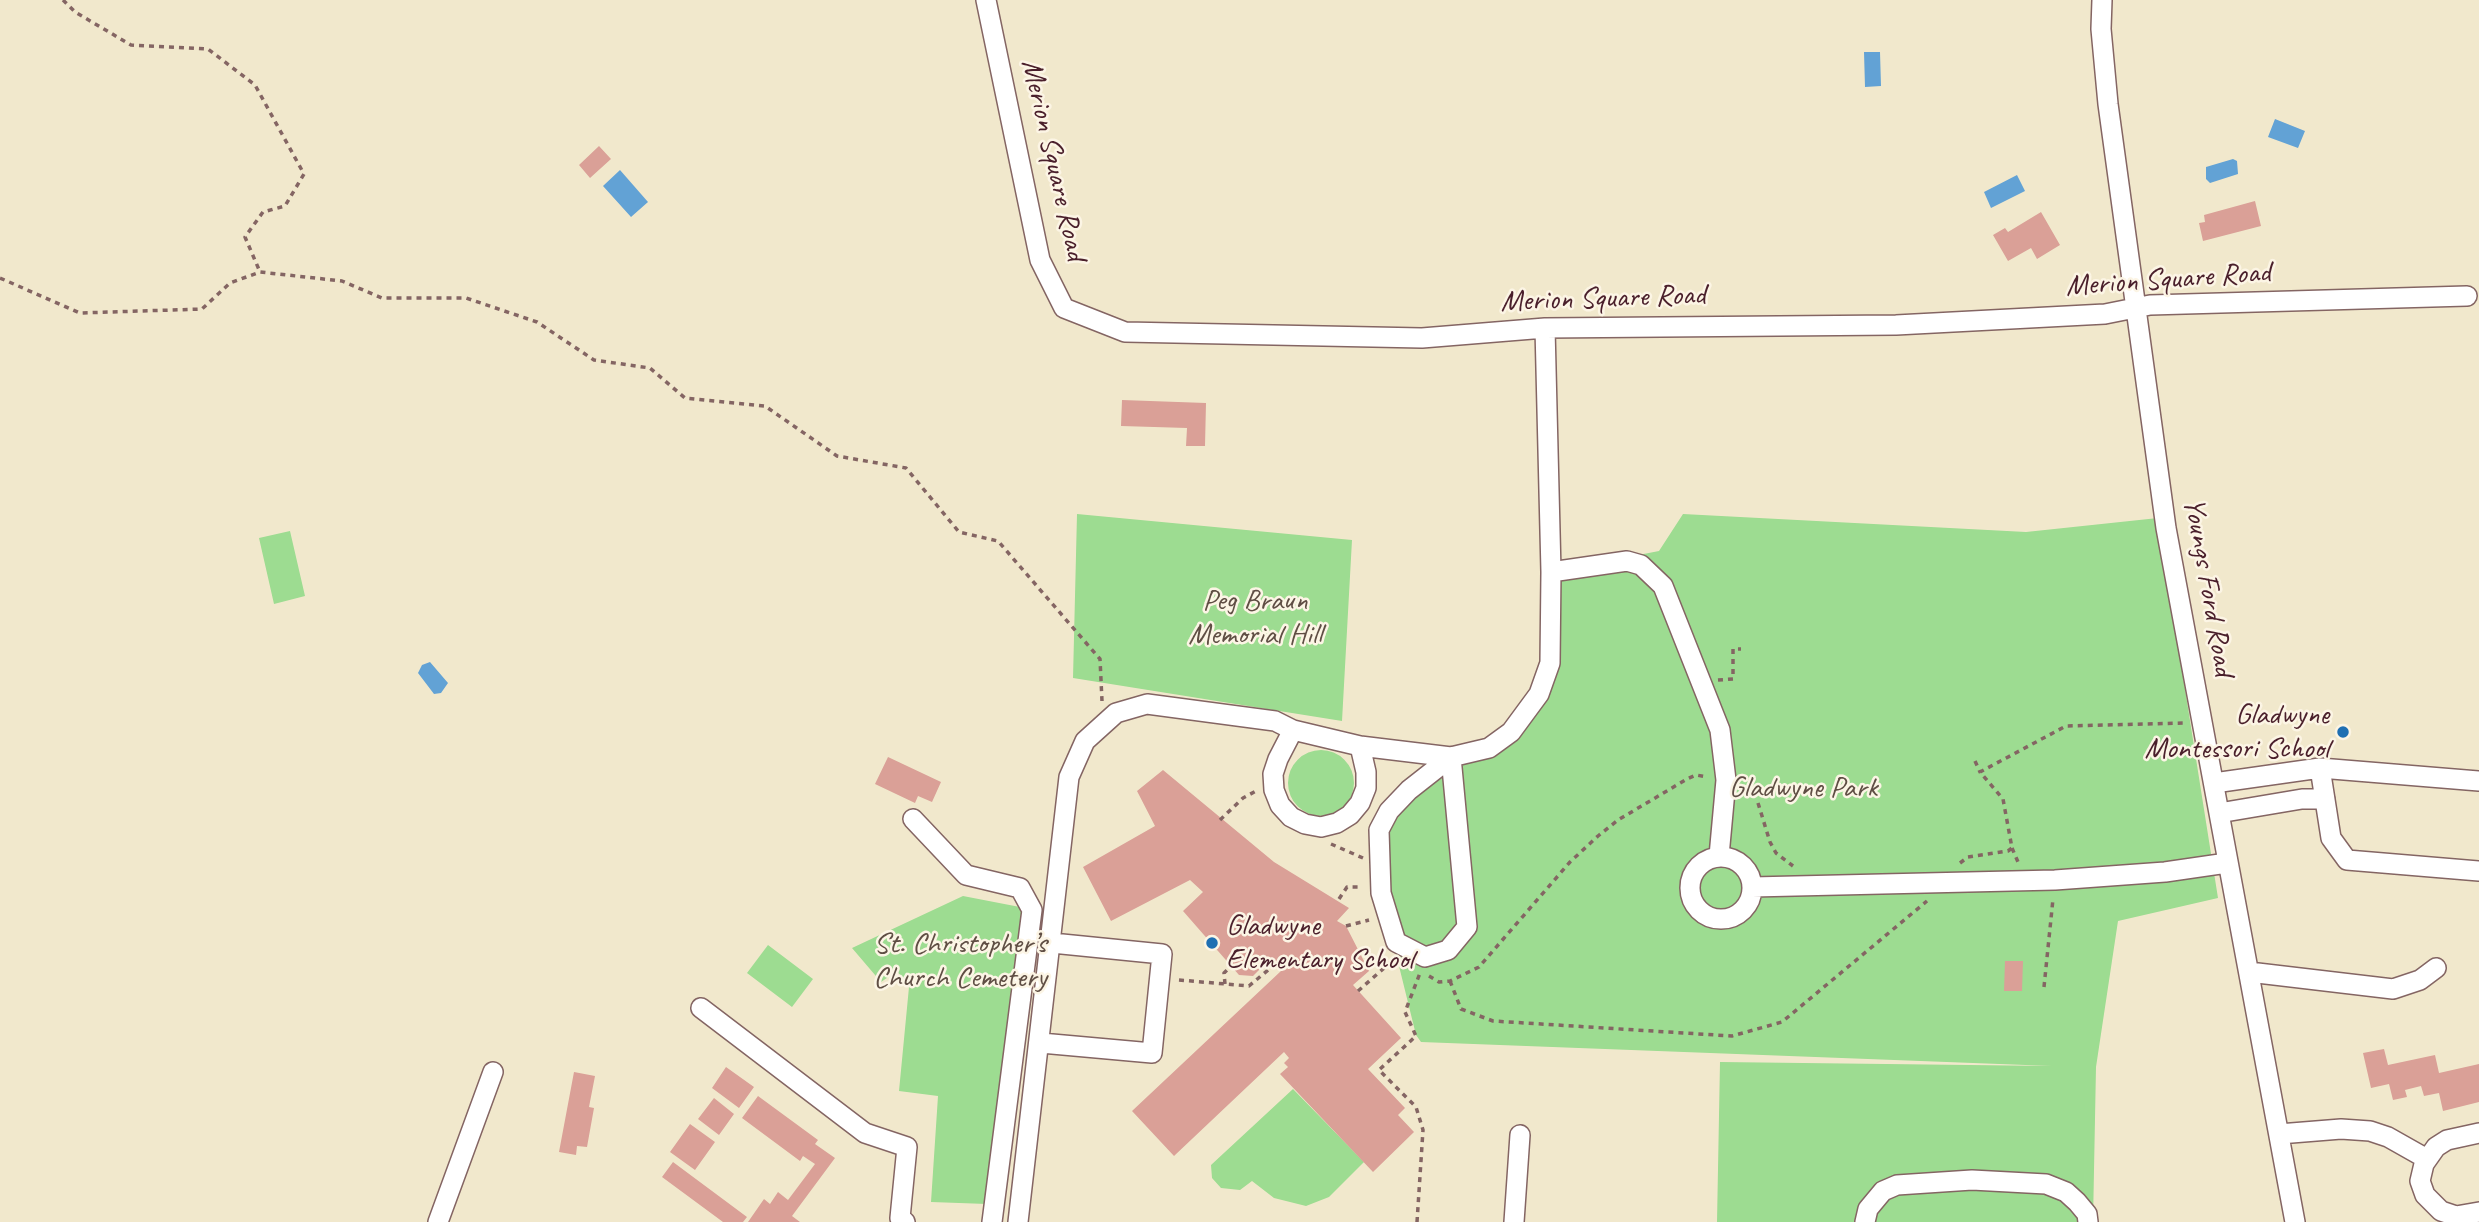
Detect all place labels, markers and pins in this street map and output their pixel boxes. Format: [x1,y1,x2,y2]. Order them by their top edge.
place label: Gladwyne Montessori School [2144,697,2329,768]
marker: Gladwyne Montessori School [2335,724,2351,740]
place label: Gladwyne Elementary School [1226,908,1413,978]
marker: Gladwyne Elementary School [1204,935,1220,951]

